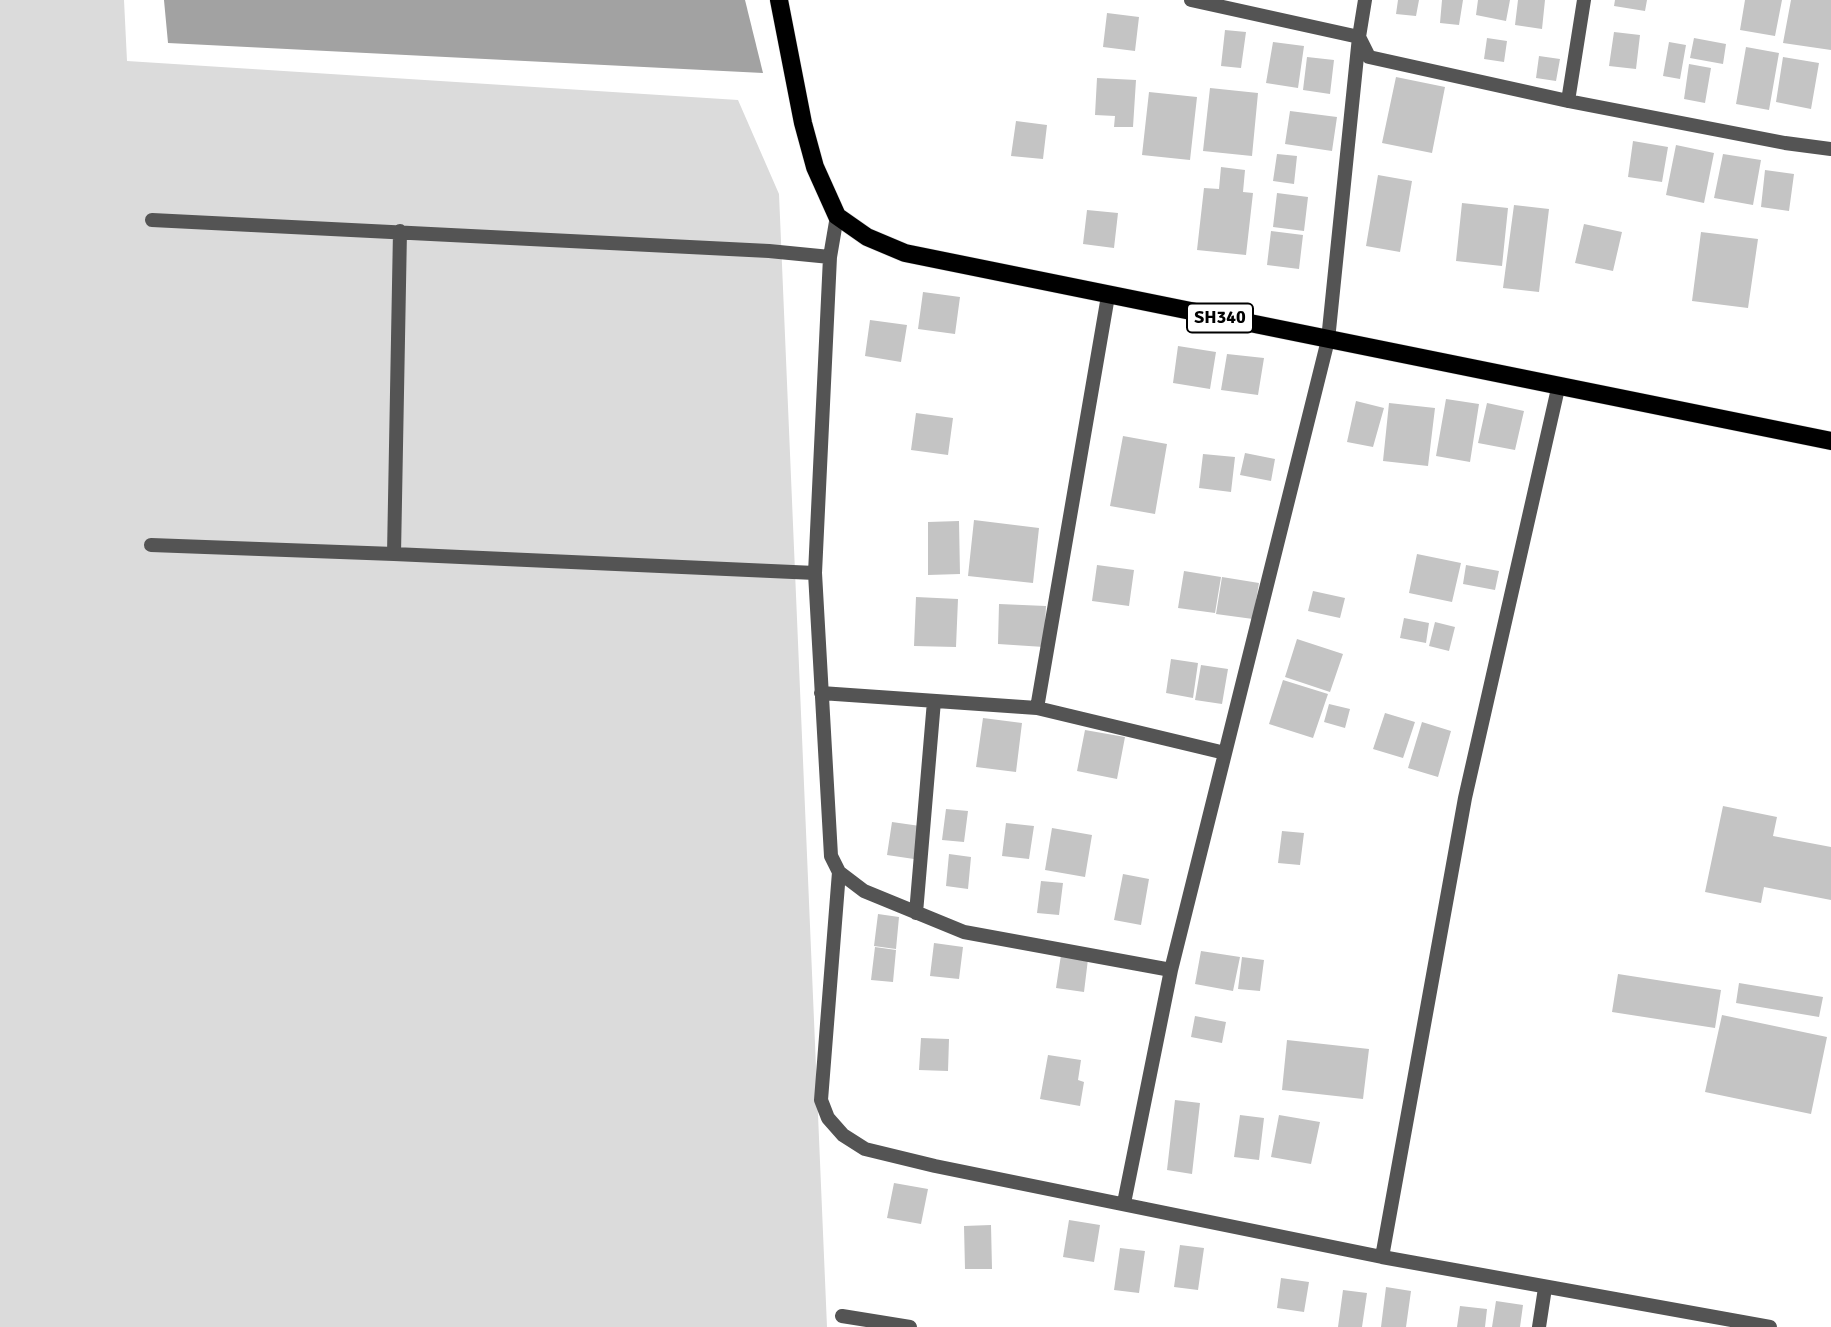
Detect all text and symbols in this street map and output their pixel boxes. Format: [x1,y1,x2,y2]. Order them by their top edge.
road number: SH340 [1187,304,1253,332]

